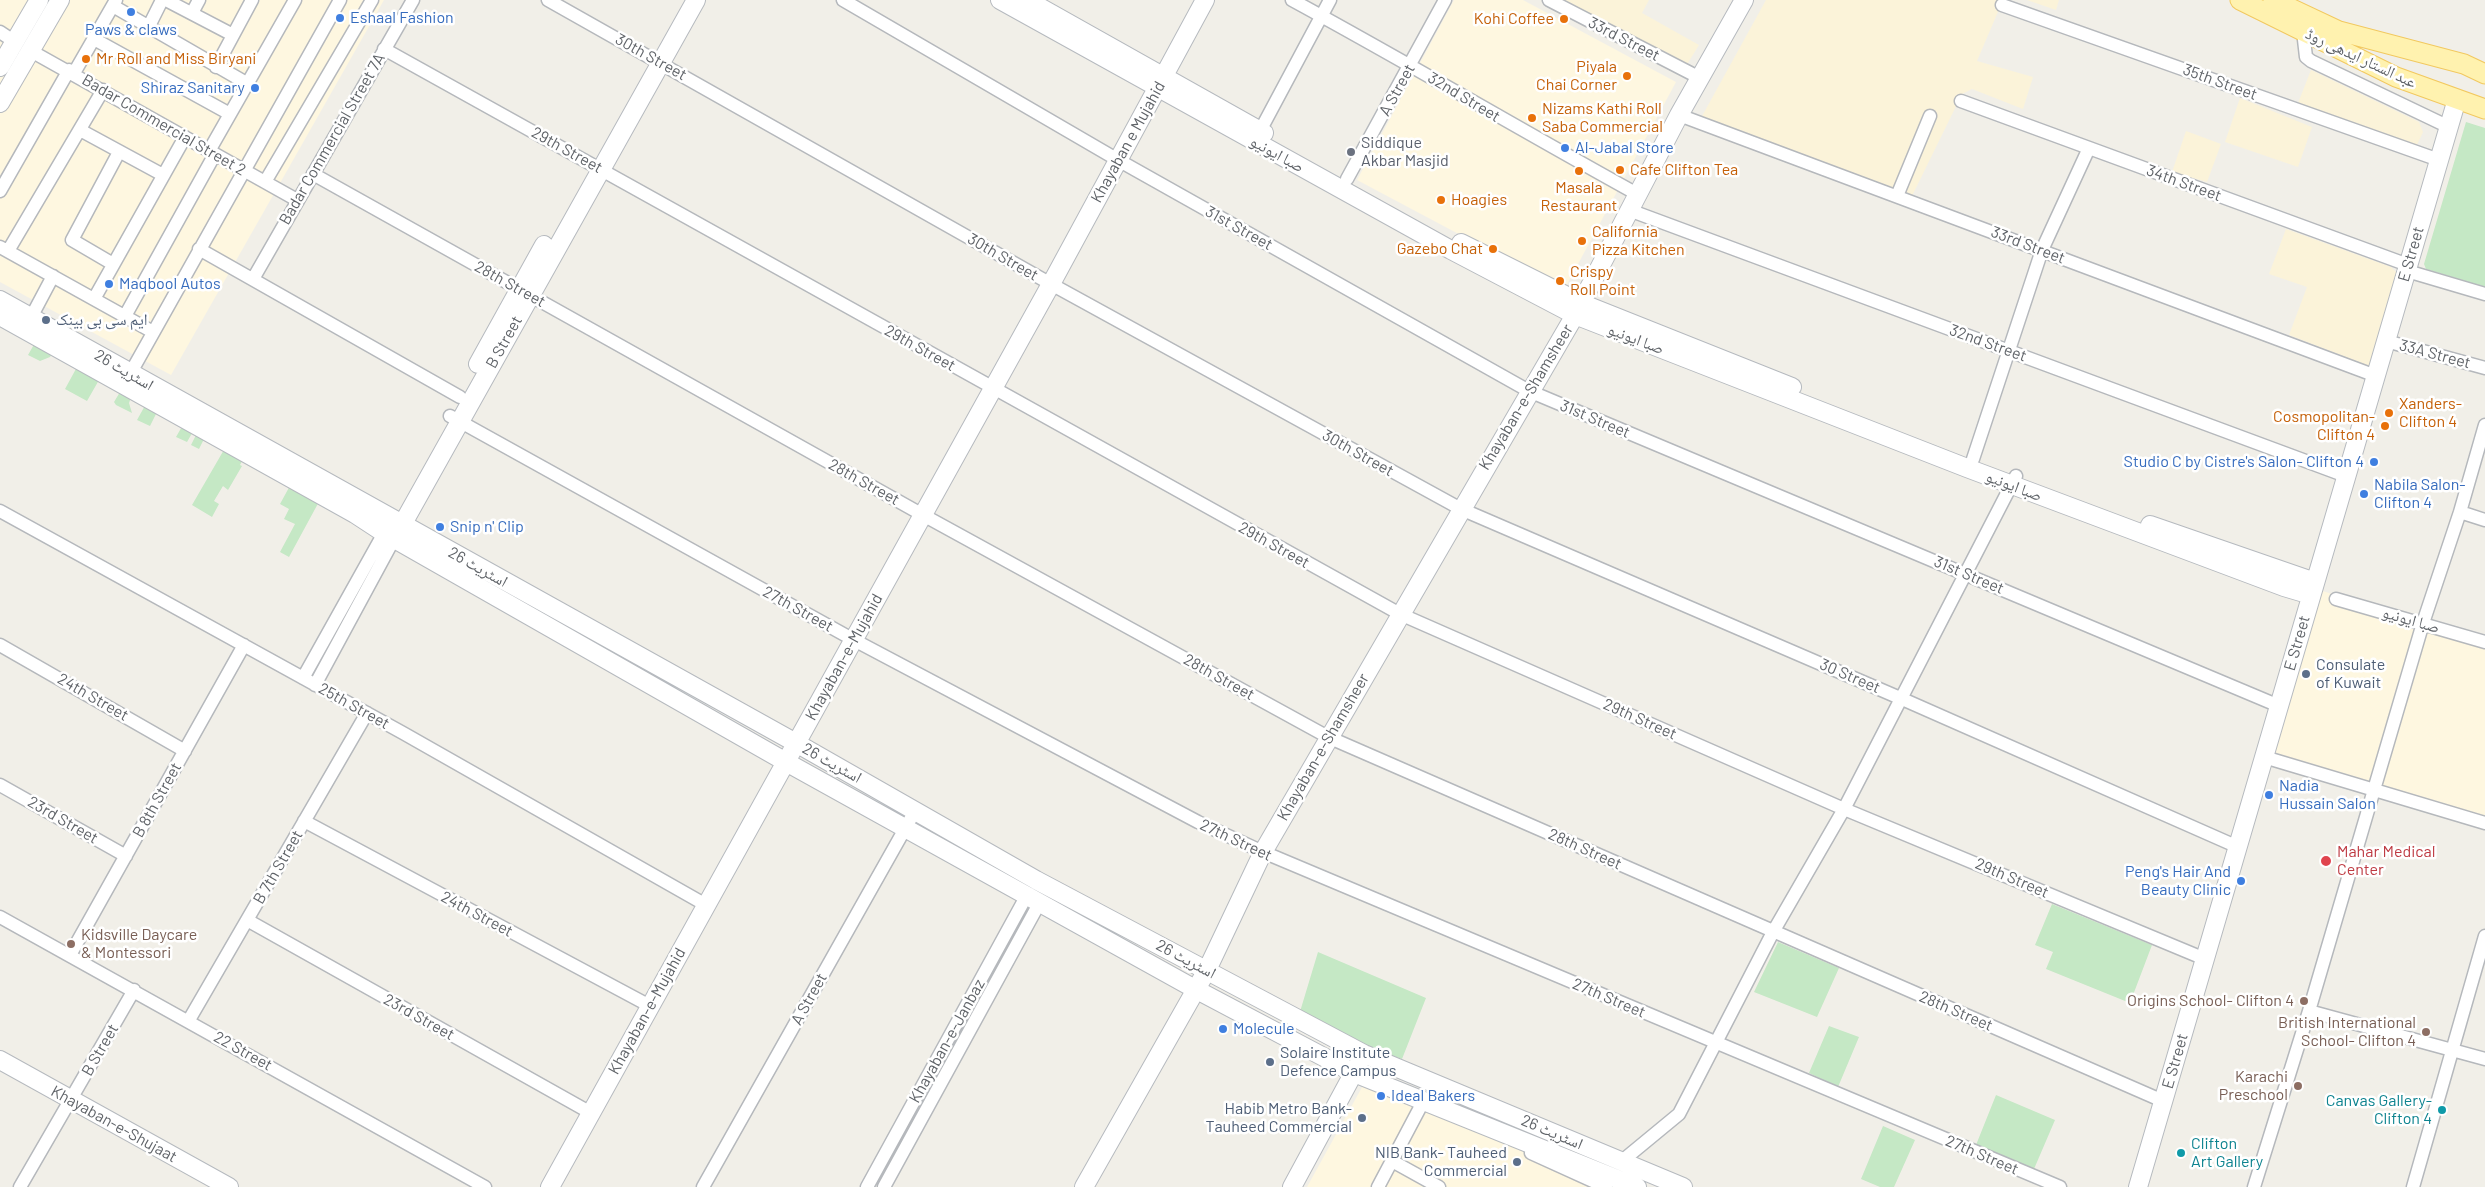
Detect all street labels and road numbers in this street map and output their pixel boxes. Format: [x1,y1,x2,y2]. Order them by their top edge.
street label: 33rd Street [1585,13,1663,65]
street label: عبد الستار ایدھی روڈ [2303,24,2419,92]
street label: 30th Street [612,30,690,84]
street label: Badar Commercial Street 7A [275,50,389,228]
street label: 35th Street [2180,60,2260,104]
street label: A Street [1375,61,1419,119]
street label: 32nd Street [1424,68,1504,126]
street label: Badar Commercial Street 2 [79,70,249,180]
street label: Khayaban e Mujahid [1087,78,1169,206]
street label: 29th Street [528,123,606,177]
street label: صبا ایونیو [1247,131,1307,177]
street label: 34th Street [2144,161,2224,205]
street label: 31st Street [1202,202,1276,254]
street label: 33rd Street [1988,222,2068,268]
street label: E Street [2394,224,2428,284]
street label: 30th Street [964,229,1042,285]
street label: 28th Street [471,257,549,311]
street label: B Street [482,312,526,372]
street label: صبا ایونیو [1605,319,1667,359]
street label: 32nd Street [1947,320,2029,366]
street label: 29th Street [881,321,959,375]
street label: Khayaban-e-Shamsheer [1475,321,1577,473]
street label: 33A Street [2397,335,2473,373]
street label: اسٹریٹ 26 [91,345,157,395]
street label: 31st Street [1557,396,1633,442]
street label: 30th Street [1319,426,1397,480]
street label: 28th Street [825,455,903,509]
street label: صبا ایونیو [1983,466,2045,506]
street label: 29th Street [1235,518,1313,572]
street label: اسٹریٹ 26 [445,543,511,591]
street label: 31st Street [1931,552,2007,598]
street label: 27th Street [759,582,837,636]
street label: Khayaban-e-Mujahid [801,590,887,724]
street label: صبا ایونیو [2380,603,2442,637]
street label: E Street [2280,613,2314,673]
street label: 28th Street [1180,650,1258,704]
street label: 30 Street [1817,655,1883,697]
street label: 24th Street [54,669,132,725]
street label: Khayaban-e-Shamsheer [1273,670,1373,824]
street label: 25th Street [315,679,393,733]
street label: 29th Street [1600,694,1680,744]
street label: اسٹریٹ 26 [799,739,865,787]
street label: B 8th Street [129,759,185,841]
street label: 23rd Street [24,792,102,848]
street label: 27th Street [1197,815,1275,865]
street label: 28th Street [1545,824,1625,874]
street label: B 7th Street [249,827,307,907]
street label: 29th Street [1972,854,2052,902]
street label: 24th Street [438,887,516,941]
street label: اسٹریٹ 26 [1153,935,1219,983]
street label: Khayaban-e-Mujahid [604,944,690,1078]
street label: A Street [787,970,831,1028]
street label: 27th Street [1570,974,1648,1022]
street label: Khayaban-e-Janbaz [905,976,989,1106]
street label: 28th Street [1916,987,1996,1035]
street label: 23rd Street [380,990,458,1044]
street label: B Street [77,1021,123,1079]
street label: 22 Street [210,1027,276,1075]
street label: E Street [2158,1031,2192,1091]
street label: Khayaban-e-Shujaat [48,1081,180,1167]
street label: اسٹریٹ 26 [1518,1110,1586,1154]
street label: 27th Street [1943,1131,2021,1179]

